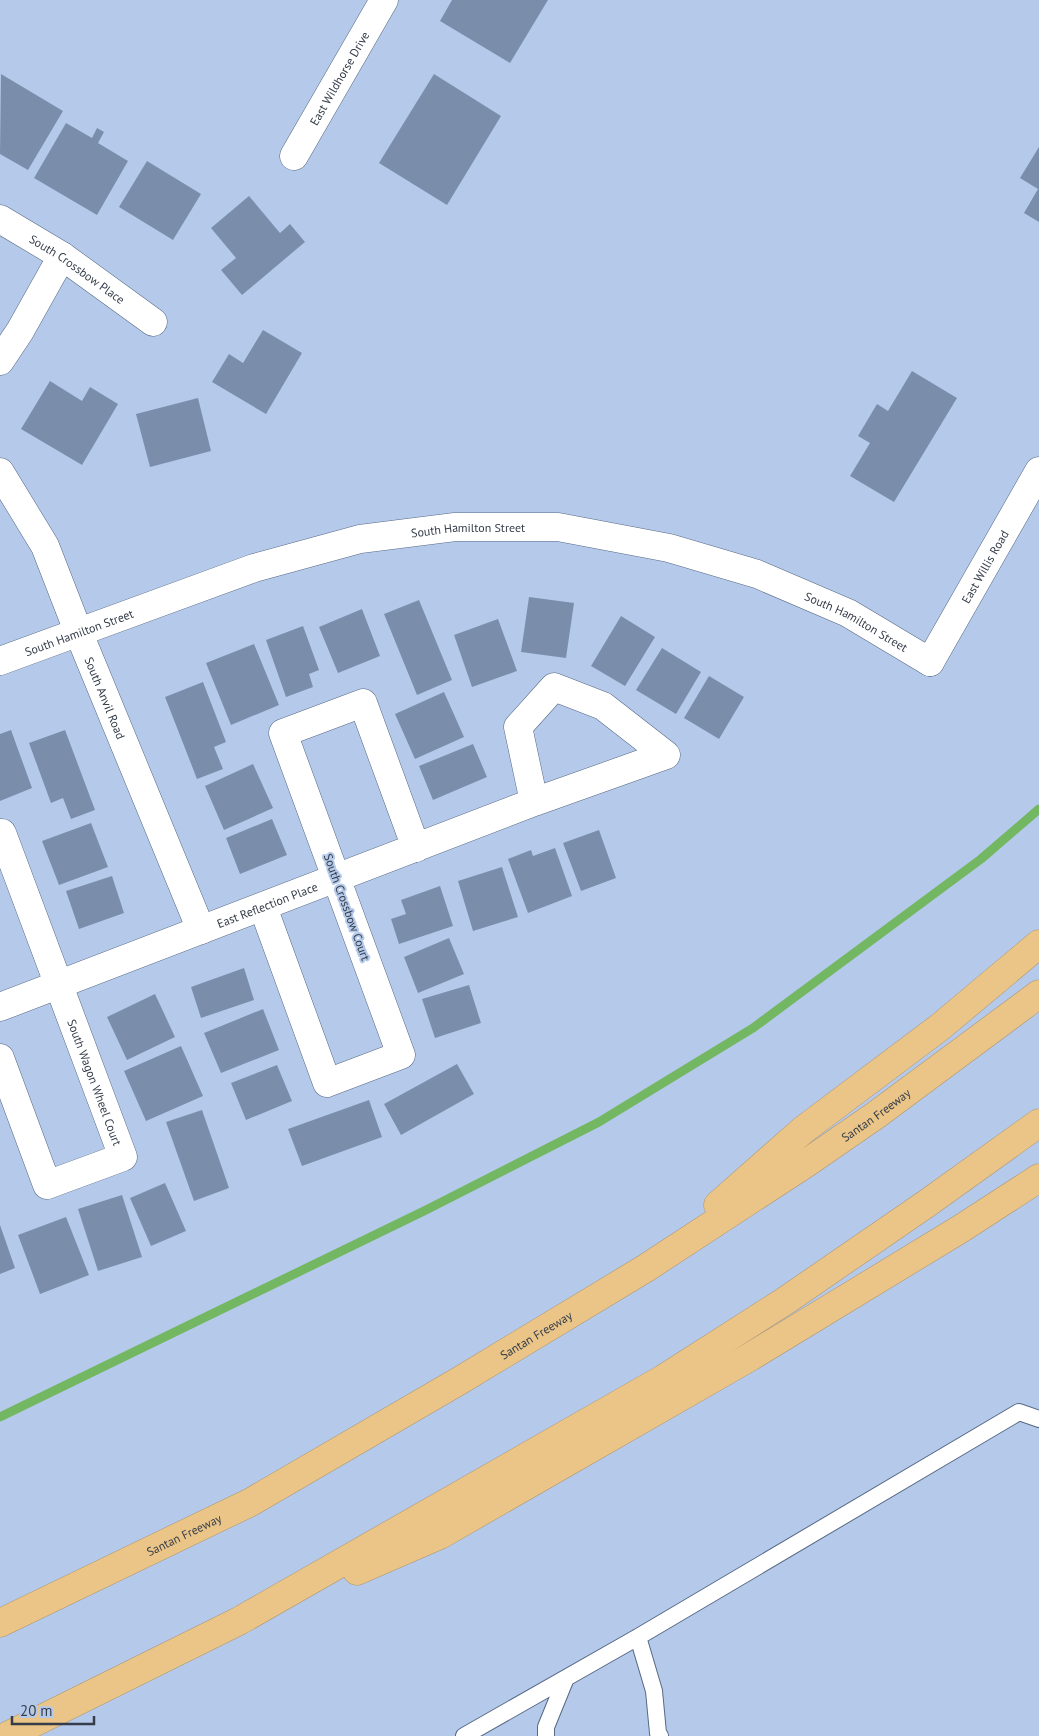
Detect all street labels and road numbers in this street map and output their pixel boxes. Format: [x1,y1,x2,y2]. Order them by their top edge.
street label: East Wildhorse Drive [306,28,372,128]
street label: South Crossbow Place [27,231,128,307]
street label: South Hamilton Street [410,519,525,540]
street label: East Willis Road [958,527,1011,606]
street label: South Hamilton Street [803,588,911,655]
street label: South Hamilton Street [23,605,135,659]
street label: South Anvil Road [82,654,129,741]
street label: South Crossbow Court [321,851,373,963]
street label: East Reflection Place [214,878,320,931]
street label: South Wagon Wheel Court [65,1017,126,1148]
street label: Santan Freeway [838,1085,913,1144]
street label: Santan Freeway [497,1307,575,1362]
street label: Santan Freeway [144,1510,224,1559]

